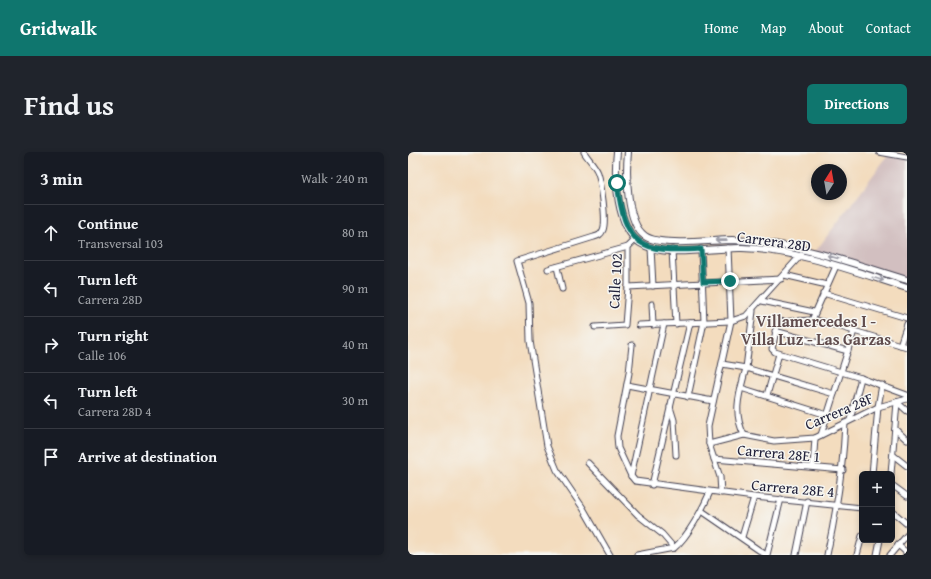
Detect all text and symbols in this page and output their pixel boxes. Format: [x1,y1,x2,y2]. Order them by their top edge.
text: Gridwalk [20,14,97,42]
text: Home [704,18,739,38]
text: Map [761,18,786,38]
text: About [808,18,844,38]
text: Contact [866,18,911,38]
text: Find us [24,84,114,125]
button: Directions [807,84,907,124]
north arrow [811,164,847,200]
text: 3 min [40,166,82,191]
text: Walk · 240 m [301,169,368,188]
route start [608,174,626,192]
text: Continue [78,213,139,234]
icon: ahead [40,222,62,244]
text: 80 m [342,223,368,242]
street label: Carrera 28D [736,225,812,257]
text: Transversal 103 [78,234,163,253]
one-way arrow [715,236,728,244]
street label: Calle 102 [603,253,627,309]
one-way arrow [826,253,839,260]
text: Turn left [78,269,137,290]
route end [721,272,739,290]
one-way arrow [871,275,883,283]
icon: left [40,278,62,300]
text: 90 m [342,279,368,298]
text: Carrera 28D [78,290,142,309]
district label: Villamercedes I - Villa Luz - Las Garzas [741,309,891,351]
text: Turn right [78,325,149,346]
icon: right [40,334,62,356]
text: 40 m [342,335,368,354]
text: Calle 106 [78,346,126,365]
text: Turn left [78,381,137,402]
street label: Carrera 28F [801,387,877,435]
icon: left [40,390,62,412]
text: 30 m [342,391,368,410]
text: Carrera 28D 4 [78,402,152,421]
street label: Carrera 28E 1 [737,439,821,467]
icon: arrive [40,446,62,468]
text: Arrive at destination [78,446,217,467]
map controls [859,471,895,543]
button: + [859,471,895,507]
street label: Carrera 28E 4 [751,474,835,502]
button: − [859,507,895,543]

